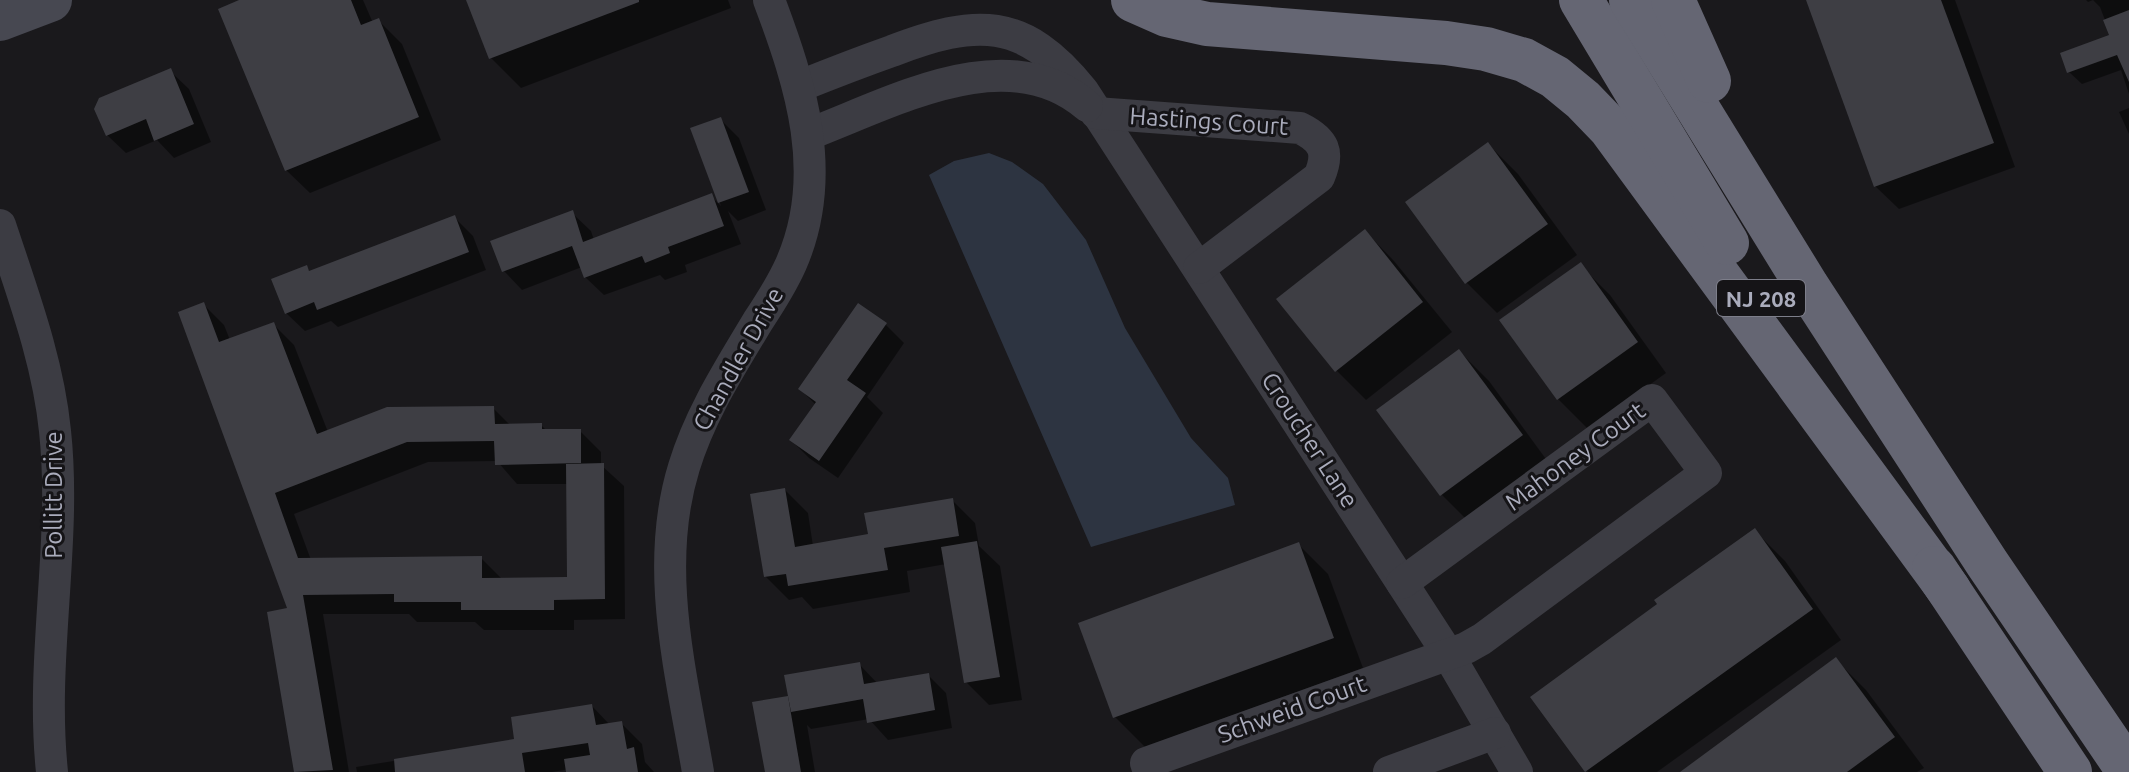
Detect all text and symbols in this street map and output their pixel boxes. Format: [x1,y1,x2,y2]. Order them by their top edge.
street label: Hastings Court [1129,102,1290,140]
road number: NJ 208 [1717,280,1805,316]
street label: Chandler Drive [688,283,788,435]
street label: Croucher Lane [1256,367,1364,513]
street label: Mahoney Court [1500,396,1651,516]
street label: Pollitt Drive [40,431,67,559]
street label: Schweid Court [1214,670,1370,748]

